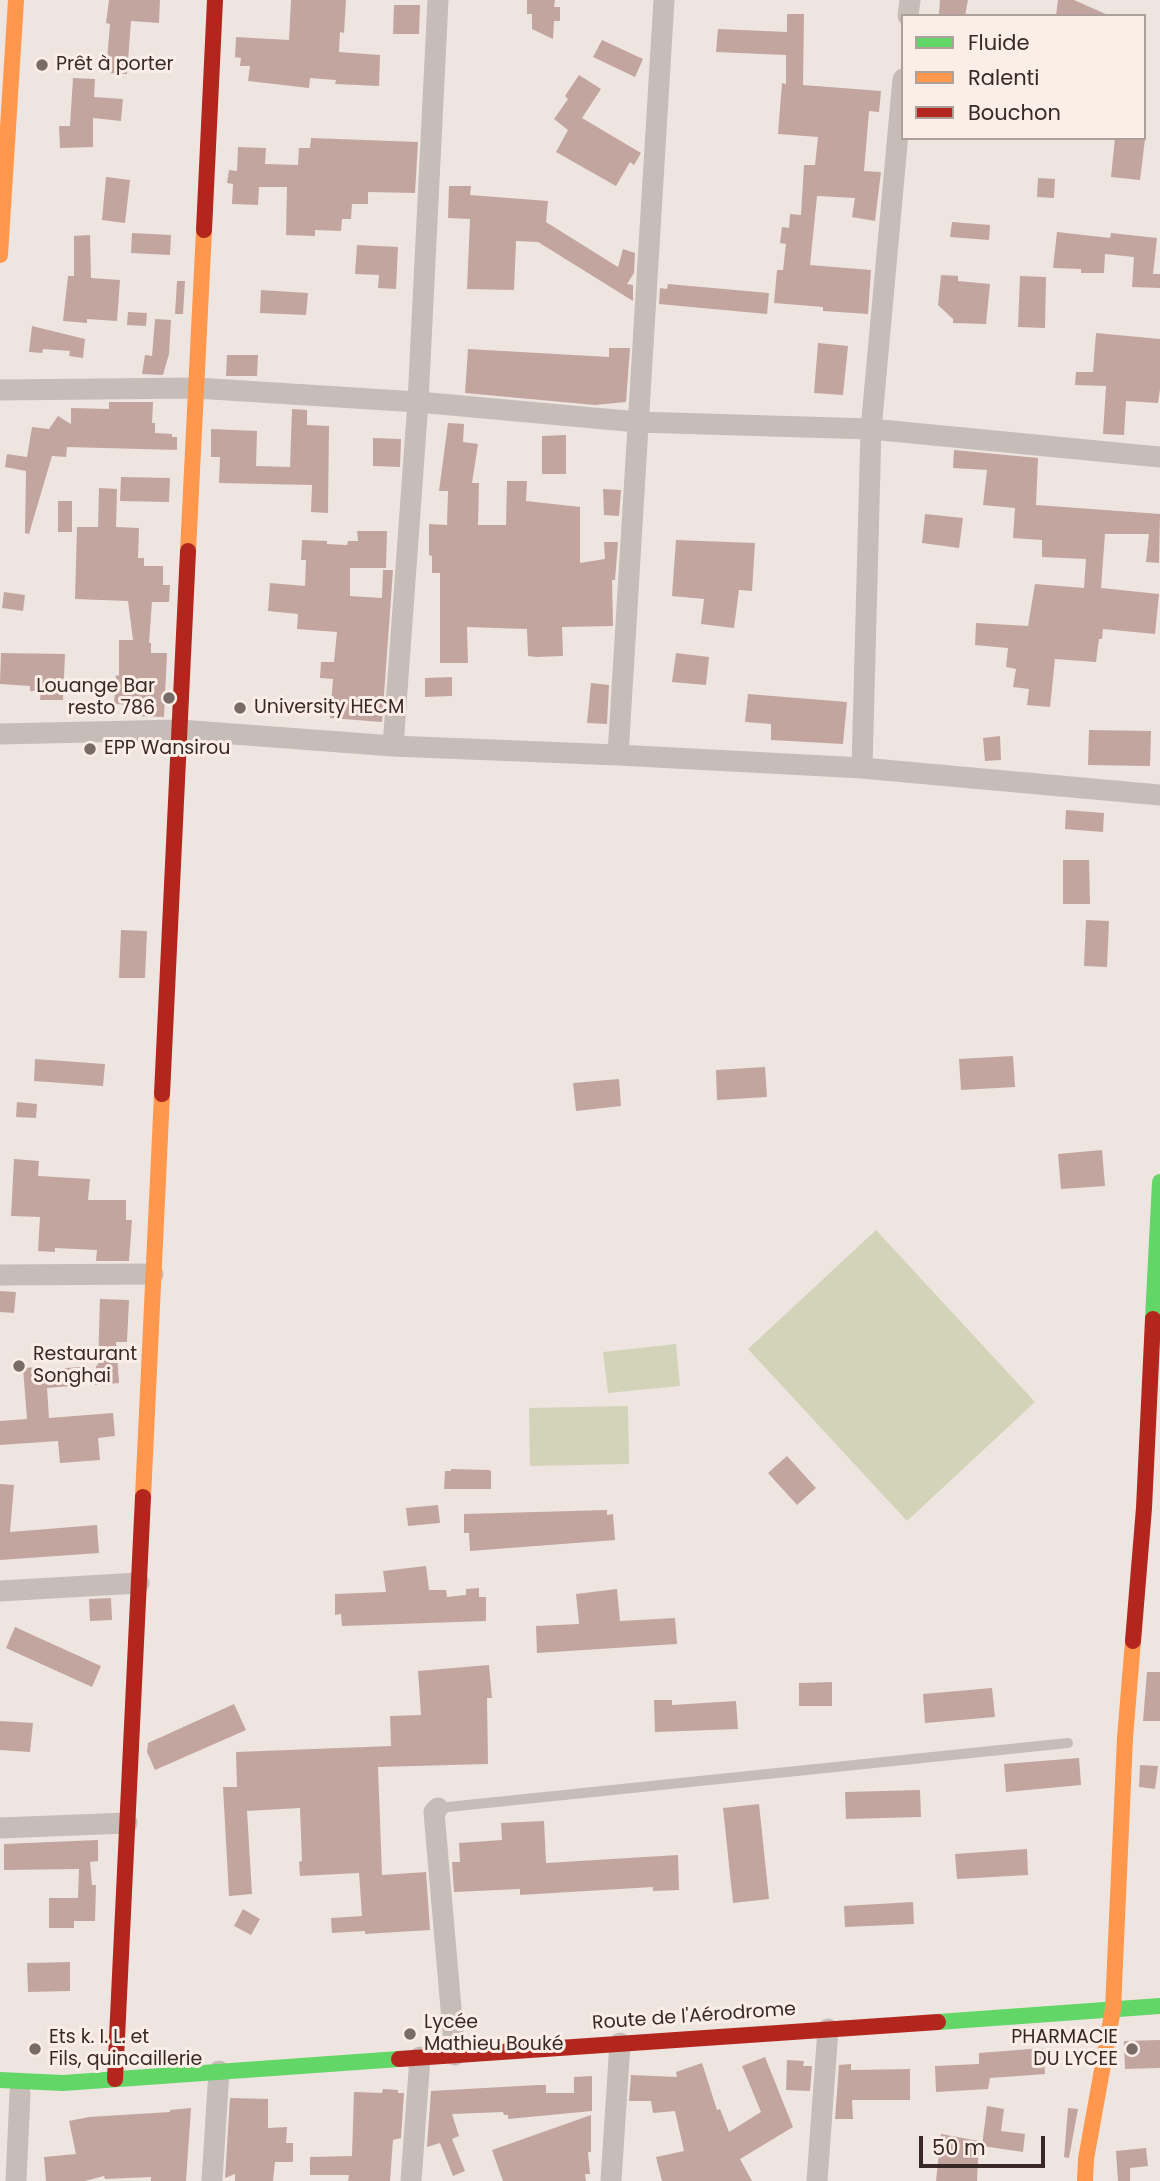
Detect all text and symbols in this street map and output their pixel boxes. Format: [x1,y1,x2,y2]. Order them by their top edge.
legend [901,14,1146,140]
text: Fluide [968,28,1030,57]
place label: Prêt à porter [56,54,174,76]
marker: Prêt à porter [34,57,50,73]
text: Ralenti [968,63,1039,92]
text: Bouchon [968,98,1061,127]
place label: Louange Bar resto 786 [36,676,155,720]
marker: Louange Bar resto 786 [161,690,177,706]
place label: University HECM [254,697,404,719]
marker: University HECM [232,700,248,716]
place label: EPP Wansirou [104,738,230,760]
marker: EPP Wansirou [82,741,98,757]
place label: Restaurant Songhai [33,1344,137,1388]
marker: Restaurant Songhai [11,1358,27,1374]
street label: Route de l'Aérodrome [591,1999,797,2035]
place label: Lycée Mathieu Bouké [424,2012,563,2056]
marker: Lycée Mathieu Bouké [402,2026,418,2042]
place label: Ets k. I. L. et Fils, quincaillerie [49,2027,202,2071]
place label: PHARMACIE DU LYCEE [1011,2027,1118,2071]
marker: Ets k. I. L. et Fils, quincaillerie [27,2041,43,2057]
marker: PHARMACIE DU LYCEE [1124,2041,1140,2057]
scale bar [922,2122,1048,2166]
text: 50 m [932,2133,986,2162]

